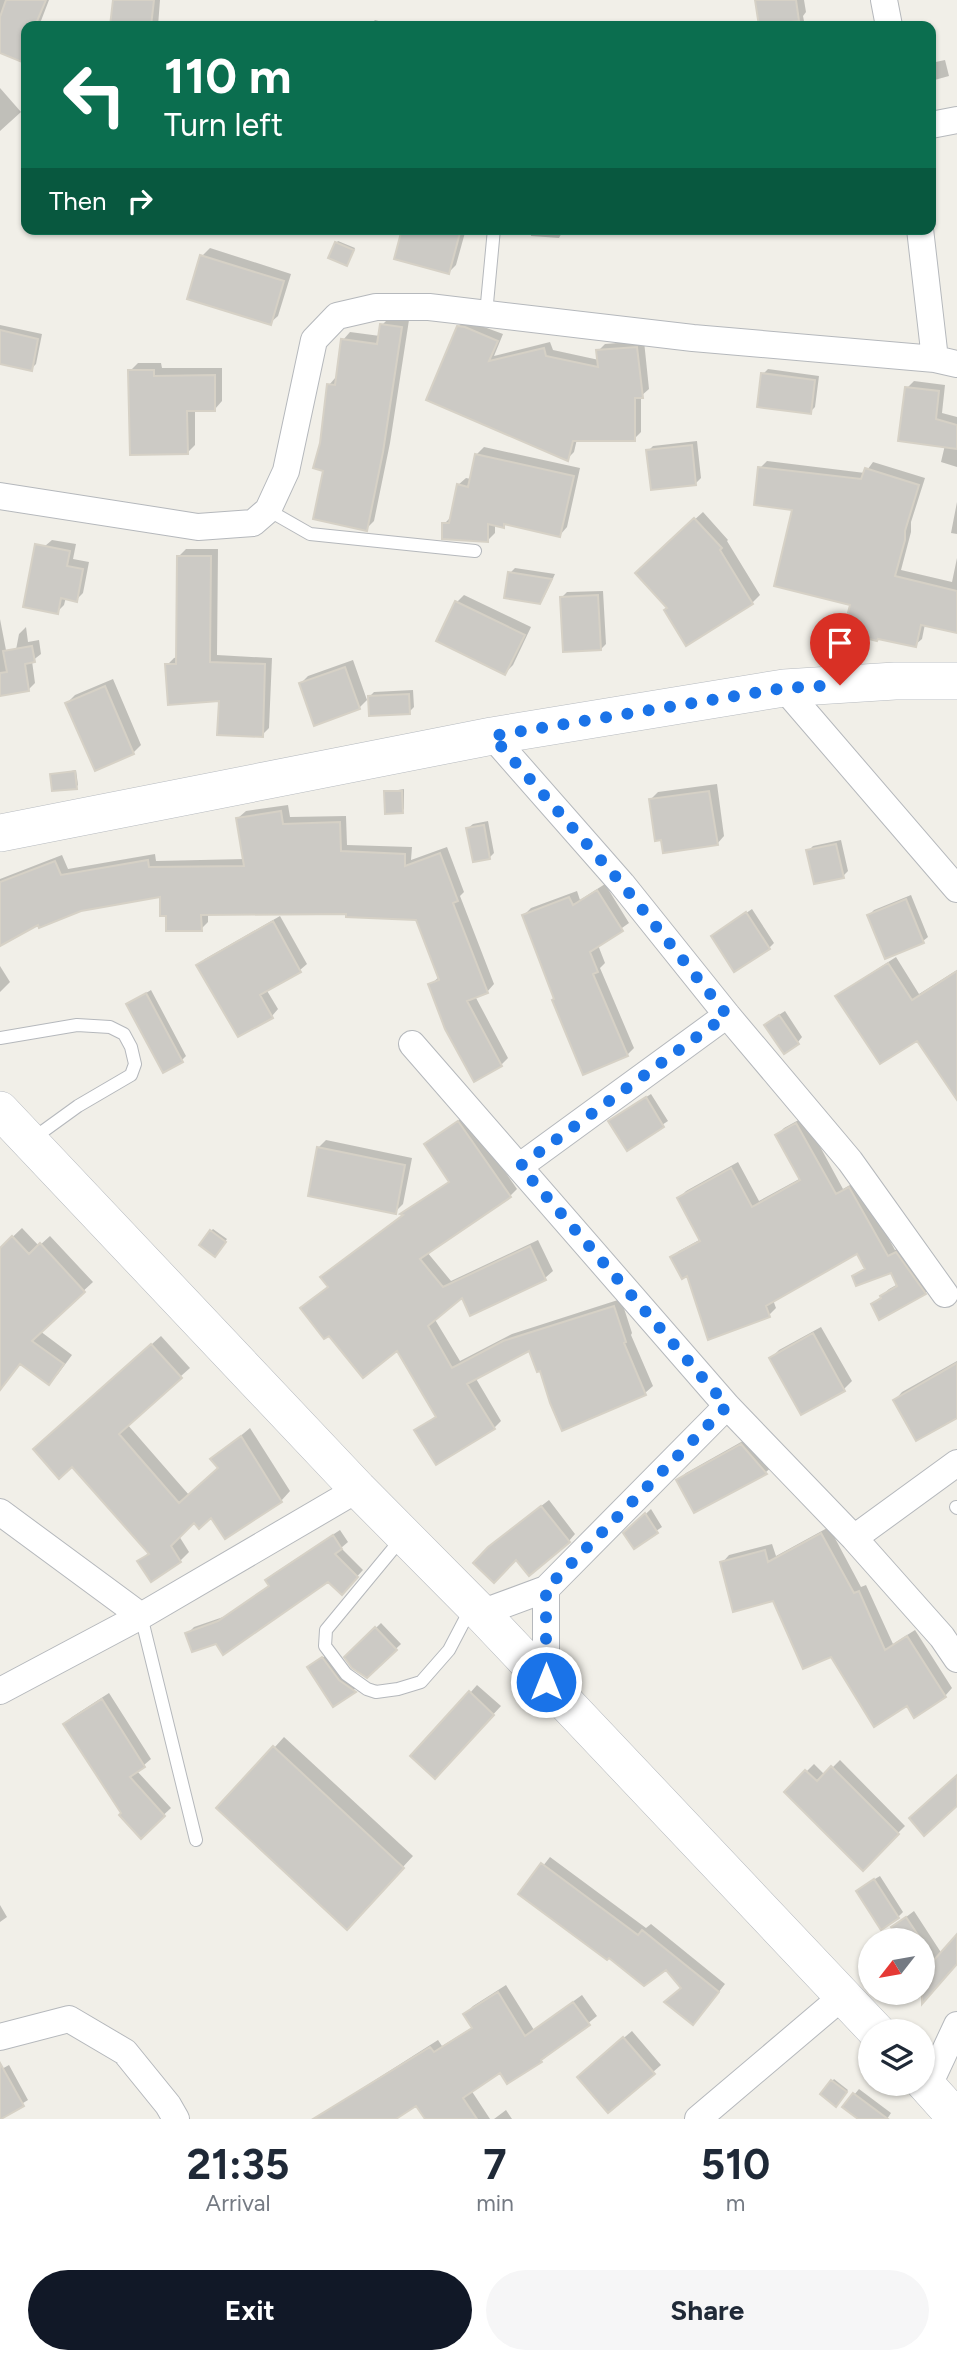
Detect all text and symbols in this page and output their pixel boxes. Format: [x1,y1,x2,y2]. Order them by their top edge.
text: 110 m [164,46,292,105]
icon: left [49,49,140,140]
text: Turn left [164,106,283,144]
icon: right [121,182,159,220]
text: Then [49,185,107,217]
pin [810,613,870,685]
icon: arrive [821,624,859,662]
position arrow [509,1645,583,1719]
north arrow [858,1928,934,2006]
map controls [858,1928,935,2096]
button: layers [858,2019,935,2096]
text: 21:35 [187,2139,289,2190]
text: 7 [483,2139,507,2190]
text: 510 [701,2139,770,2190]
text: Arrival [206,2189,271,2217]
text: min [476,2189,514,2217]
text: m [726,2189,745,2217]
button: Exit [28,2270,472,2350]
button: Share [486,2270,929,2350]

